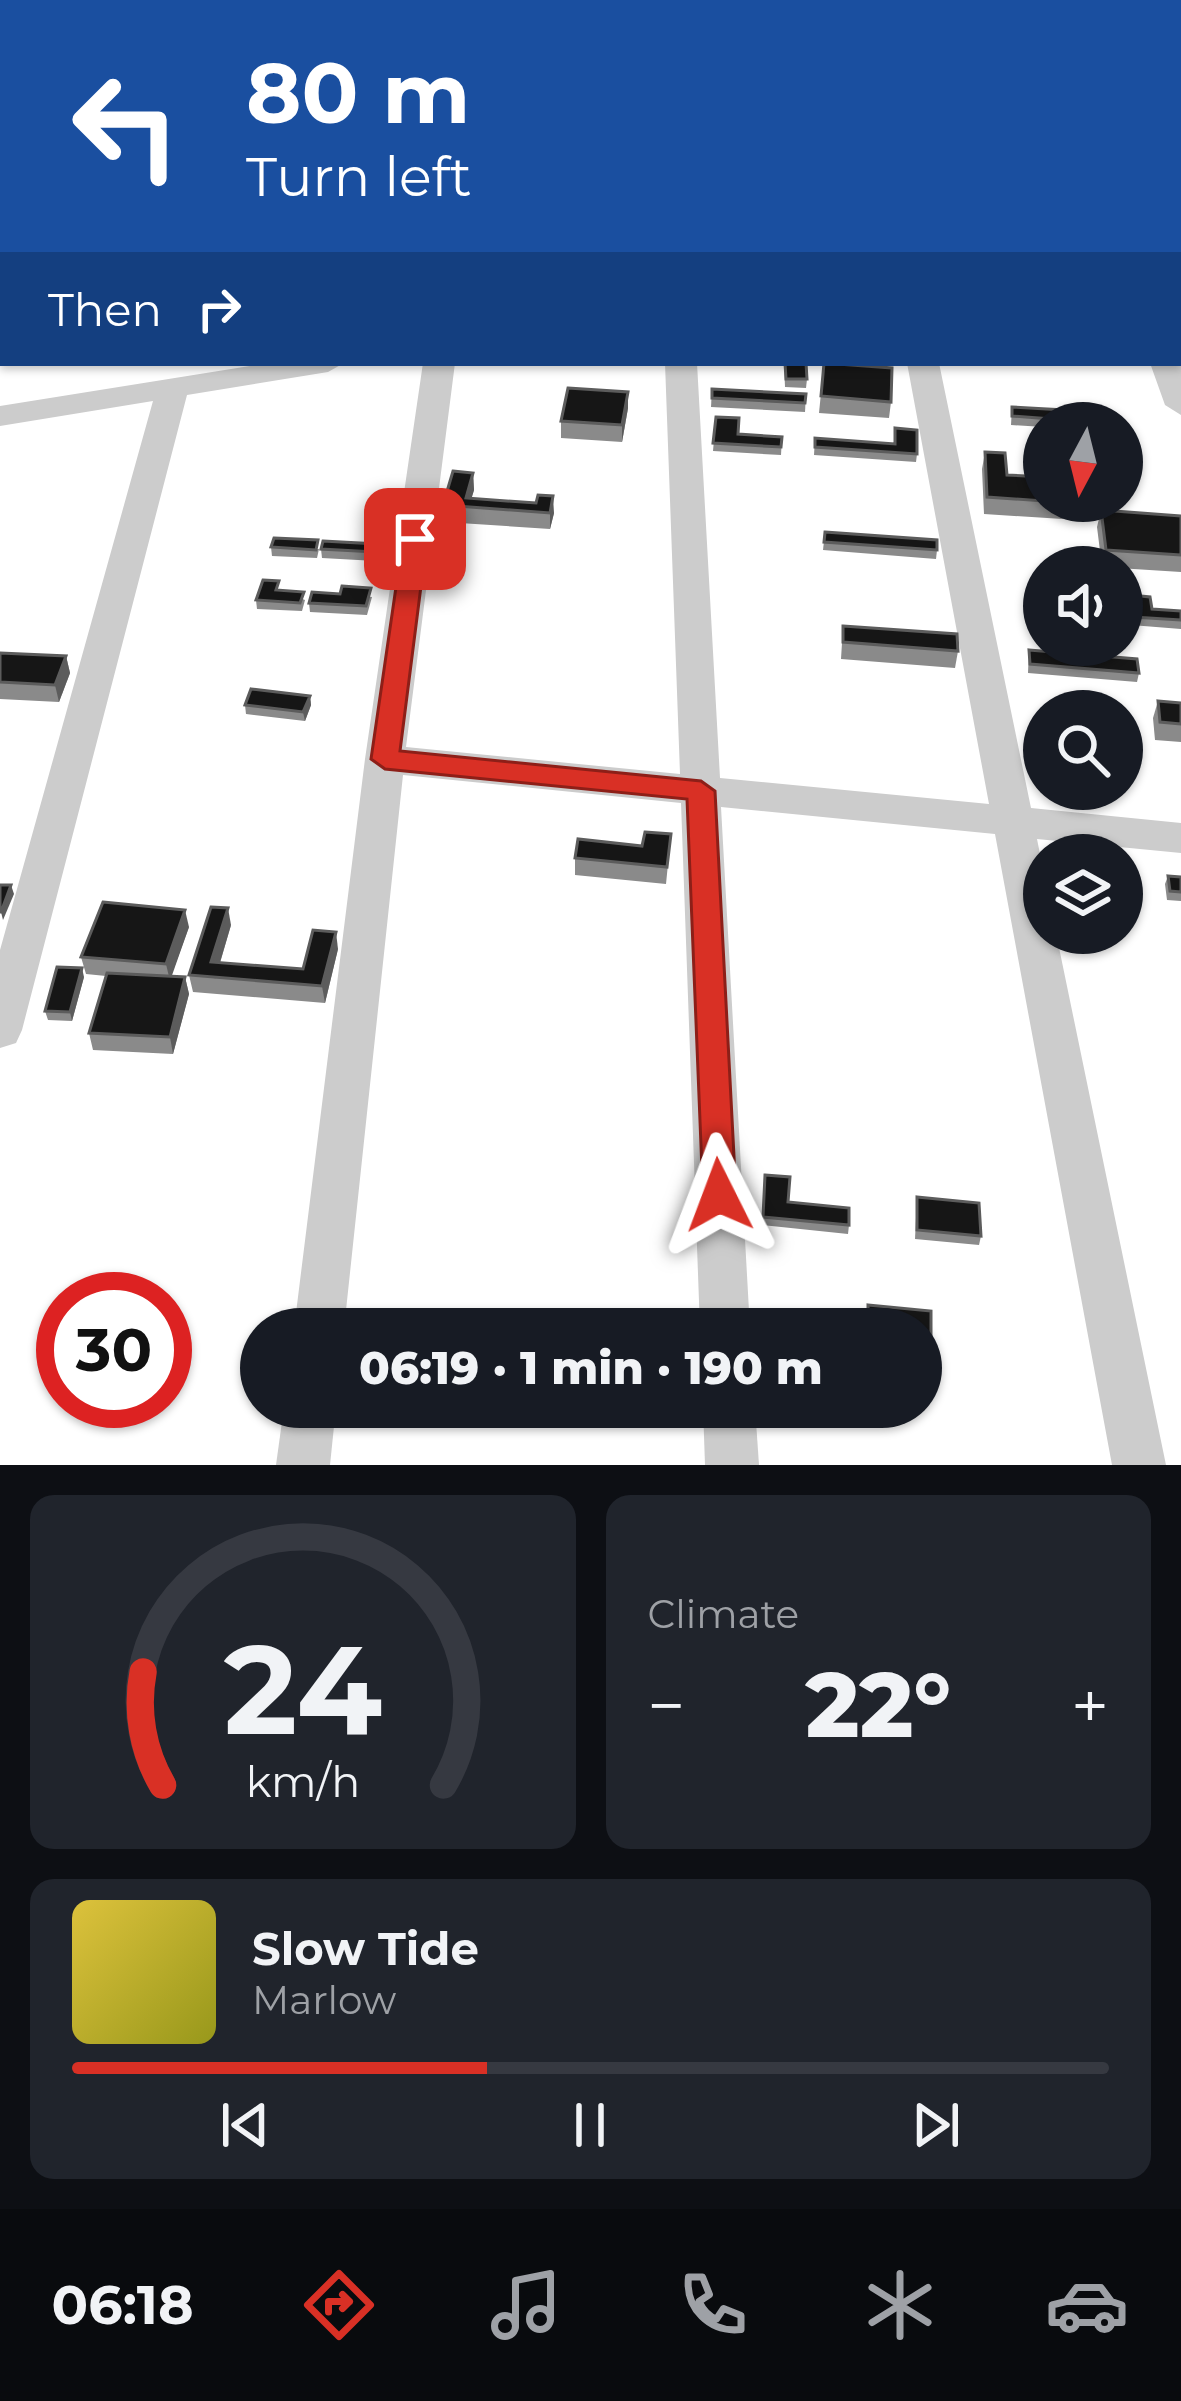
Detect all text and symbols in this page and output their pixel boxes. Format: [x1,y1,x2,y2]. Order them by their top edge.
text: 80 m [246,42,470,144]
icon: left [48,48,204,204]
text: Turn left [246,144,472,210]
icon: right [186,276,252,342]
text: Then [48,282,162,337]
north arrow [1023,402,1143,522]
map controls [1023,402,1143,954]
pin [364,488,466,590]
icon: arrive [382,506,448,572]
button: sound [1023,546,1143,666]
button: search [1023,690,1143,810]
button: layers [1023,834,1143,954]
position arrow [656,1132,782,1258]
speed limit sign: 30 [36,1272,192,1428]
text: 06:19 · 1 min · 190 m [359,1340,823,1395]
text: Climate [648,1590,799,1638]
text: 24 [224,1613,382,1765]
text: 22° [806,1650,951,1760]
text: − [648,1665,685,1746]
text: + [1071,1665,1109,1746]
text: km/h [246,1755,360,1808]
text: Slow Tide [252,1921,479,1976]
text: Marlow [252,1976,396,2024]
icon: previous [212,2092,278,2158]
icon: pause [557,2092,623,2158]
icon: next [903,2092,969,2158]
icon: directions [297,2263,381,2347]
icon: music [484,2263,568,2347]
icon: phone [671,2263,755,2347]
icon: climate [858,2263,942,2347]
icon: car [1045,2263,1129,2347]
text: 06:18 [52,2272,194,2338]

